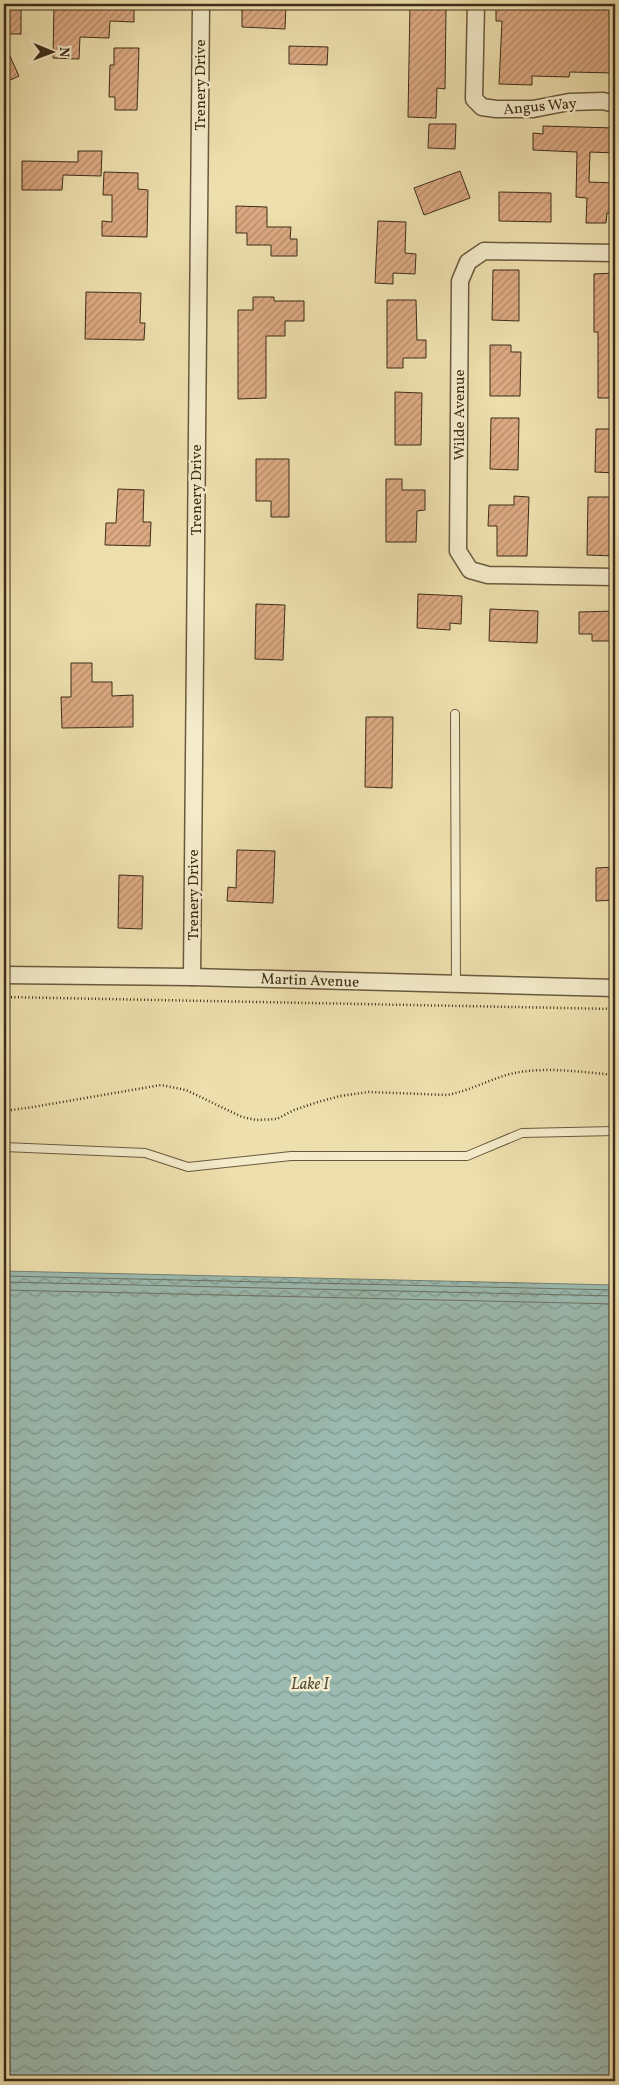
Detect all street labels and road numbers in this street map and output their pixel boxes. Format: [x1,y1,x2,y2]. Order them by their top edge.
street label: Trenery Drive [191,39,212,131]
street label: Angus Way [502,94,578,121]
street label: Wilde Avenue [450,369,471,461]
street label: Trenery Drive [187,444,208,536]
street label: Trenery Drive [184,849,205,941]
street label: Martin Avenue [260,969,360,994]

